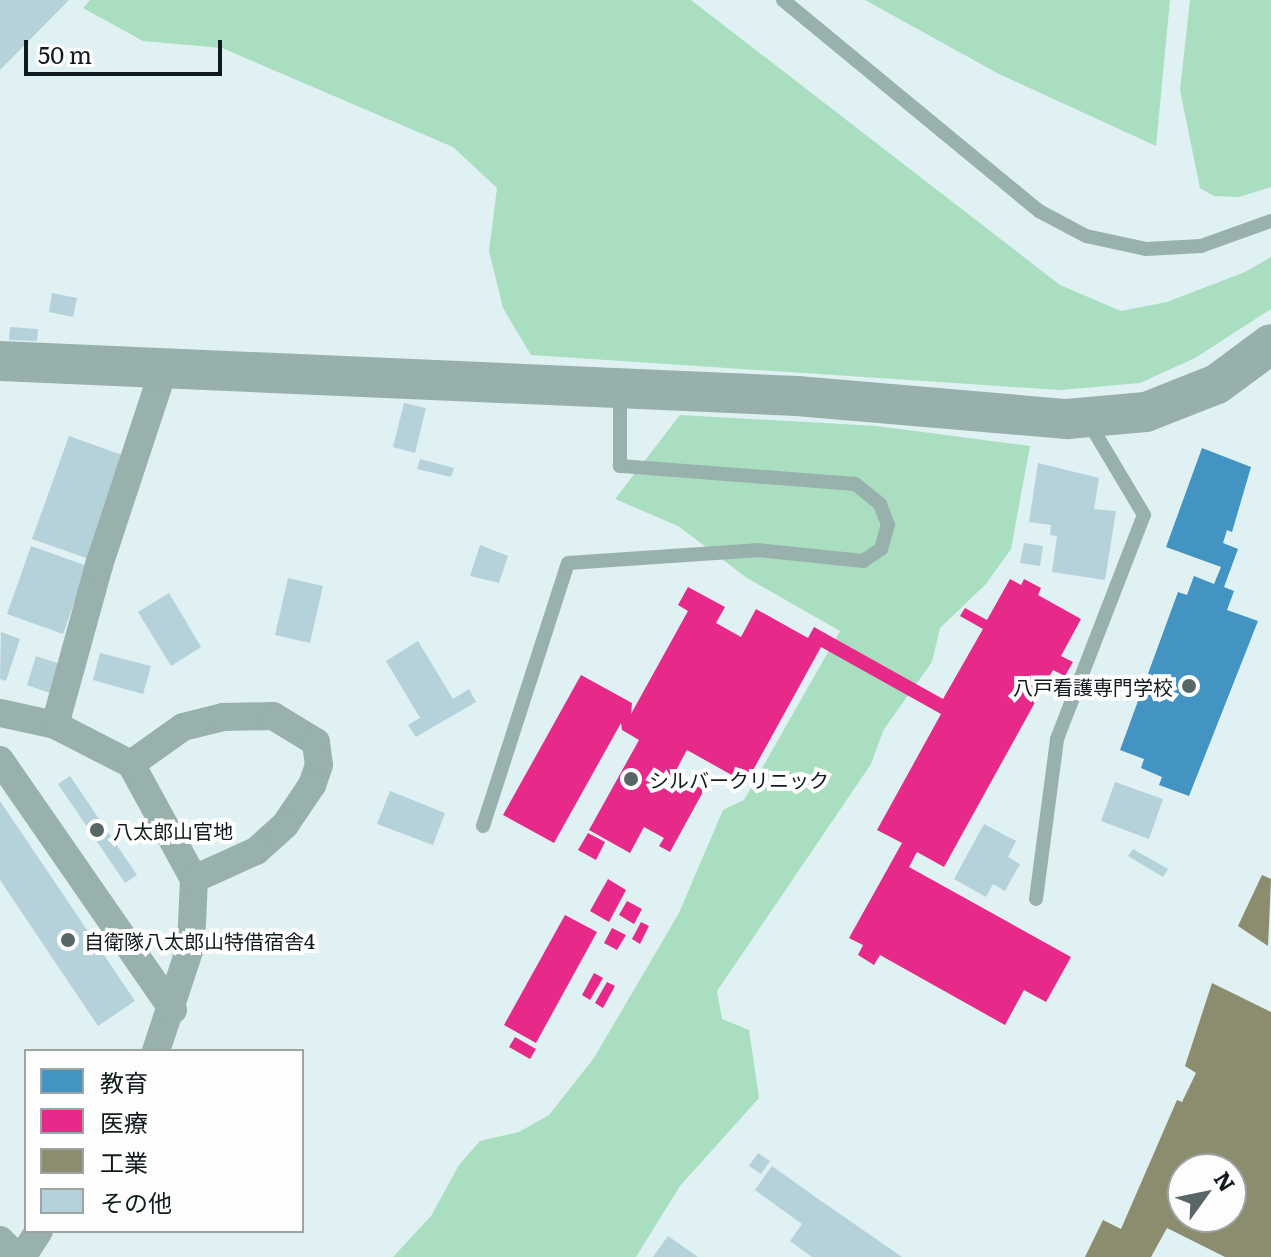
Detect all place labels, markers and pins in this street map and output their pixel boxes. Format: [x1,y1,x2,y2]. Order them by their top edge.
place label: 八戸看護専門学校 [1013,674,1173,698]
marker: 八戸看護専門学校 [1180,677,1198,695]
place label: シルバークリニック [649,767,829,791]
marker: シルバークリニック [620,768,642,790]
place label: 八太郎山官地 [113,818,233,842]
marker: 八太郎山官地 [88,821,106,839]
place label: 自衛隊八太郎山特借宿舎4 [84,928,315,952]
marker: 自衛隊八太郎山特借宿舎4 [59,931,77,949]

